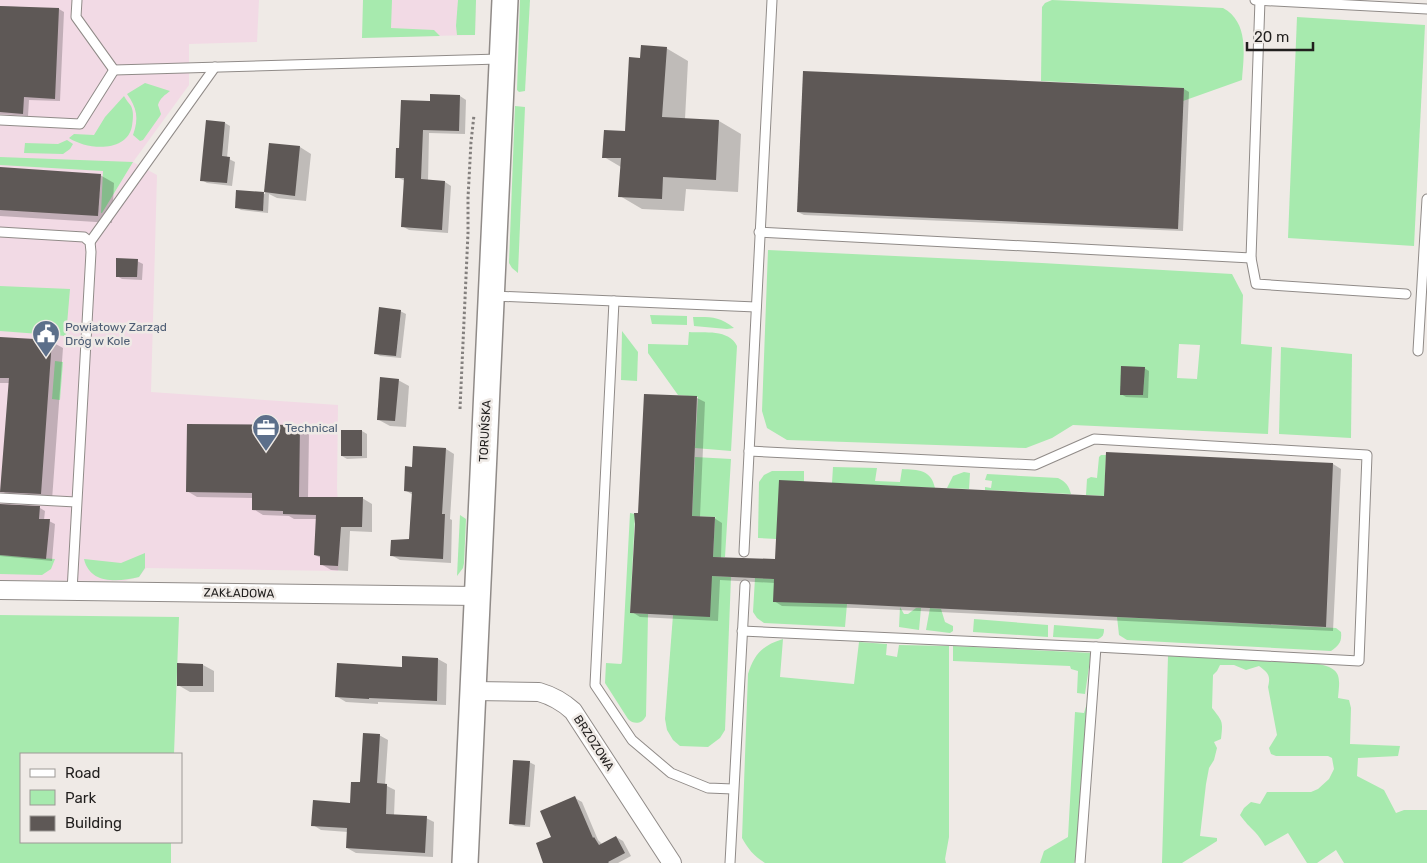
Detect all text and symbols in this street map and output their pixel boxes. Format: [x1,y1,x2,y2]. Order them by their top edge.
scale bar [1247,20,1313,52]
text: 20 m [1254,28,1289,46]
public building icon: Powiatowy Zarząd Dróg w Kole [31,319,61,358]
place label: Powiatowy Zarząd Dróg w Kole [65,320,167,348]
street label: TORUŃSKA [476,400,494,462]
office icon: Technical [251,413,281,452]
place label: Technical [285,421,338,435]
street label: ZAKŁADOWA [203,585,275,601]
street label: BRZOZOWA [571,713,617,773]
legend [20,753,182,843]
text: Road [65,764,101,782]
text: Park [65,789,96,807]
text: Building [65,814,122,832]

